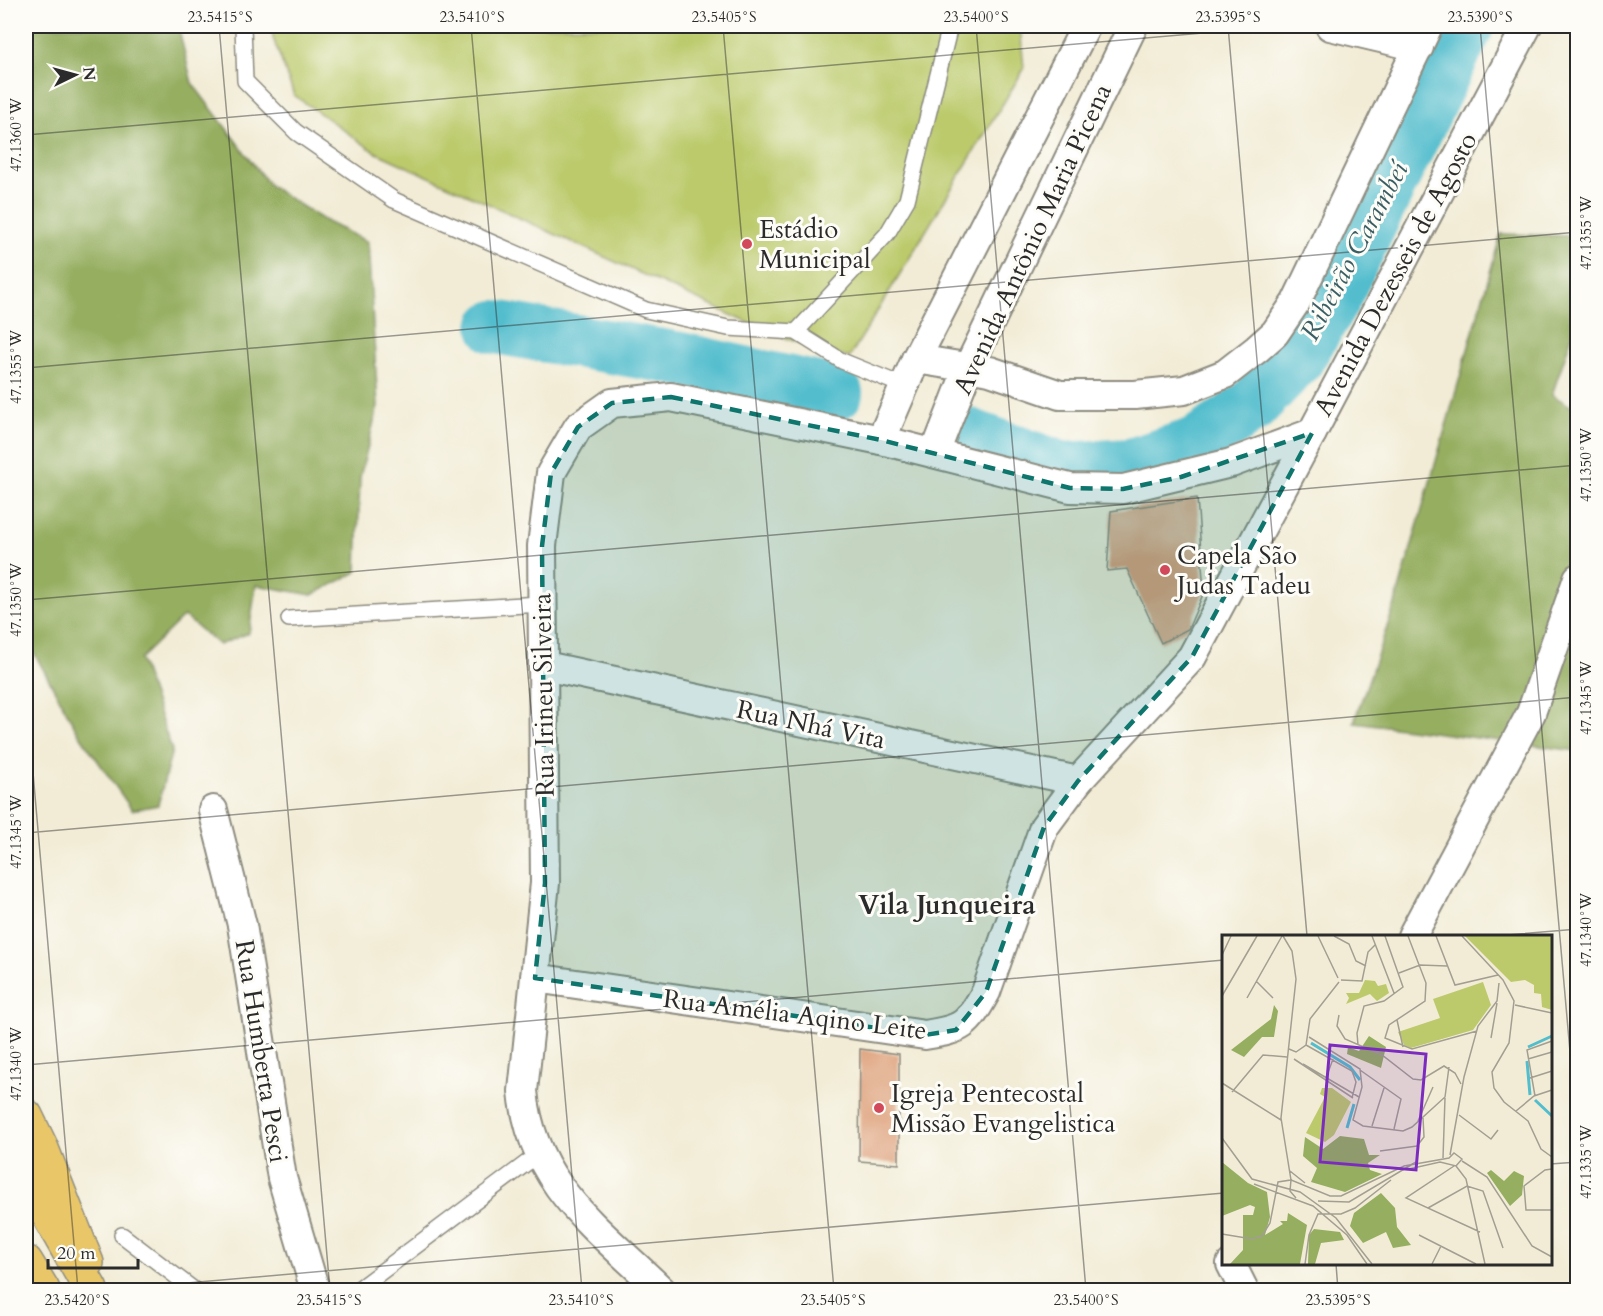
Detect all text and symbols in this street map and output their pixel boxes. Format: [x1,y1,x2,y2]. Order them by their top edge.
text: 23.5415°S [187,7,253,27]
text: 23.5410°S [439,7,505,27]
text: 23.5405°S [691,7,757,27]
text: 23.5400°S [943,7,1009,27]
text: 23.5395°S [1195,7,1261,27]
text: 23.5390°S [1447,7,1513,27]
north arrow [45,45,105,105]
text: N [77,66,101,82]
street label: Avenida Antônio Maria Picena [945,78,1120,400]
text: 47.1360°W [6,97,26,172]
street label: Avenida Dezesseis de Agosto [1306,126,1485,422]
water label: Ribeirão Carambeí [1292,154,1418,347]
text: 47.1355°W [1576,195,1596,270]
place label: Estádio Municipal [759,212,871,277]
marker: Estádio Municipal [740,237,754,251]
text: 47.1355°W [6,329,26,404]
text: 47.1350°W [1576,427,1596,502]
place label: Capela São Judas Tadeu [1173,538,1311,603]
text: 47.1350°W [6,562,26,637]
marker: Capela São Judas Tadeu [1158,563,1172,577]
street label: Rua Irineu Silveira [524,593,563,797]
text: 47.1345°W [1576,660,1596,735]
street label: Rua Nhá Vita [733,692,888,757]
text: 47.1345°W [6,794,26,869]
district label: Vila Junqueira [858,887,1036,924]
text: 47.1340°W [1576,892,1596,967]
inset map [1222,935,1552,1265]
street label: Rua Humberta Pesci [227,937,296,1165]
street label: Rua Amélia Aqino Leite [661,981,929,1048]
text: 47.1340°W [6,1026,26,1101]
place label: Igreja Pentecostal Missão Evangelistica [891,1076,1115,1141]
marker: Igreja Pentecostal Missão Evangelistica [872,1101,886,1115]
text: 47.1335°W [1576,1124,1596,1199]
scale bar [48,1232,138,1270]
text: 20 m [57,1241,96,1266]
text: 23.5420°S [44,1290,110,1310]
text: 23.5415°S [296,1290,362,1310]
text: 23.5410°S [548,1290,614,1310]
text: 23.5405°S [800,1290,866,1310]
text: 23.5400°S [1053,1290,1119,1310]
text: 23.5395°S [1305,1290,1371,1310]

